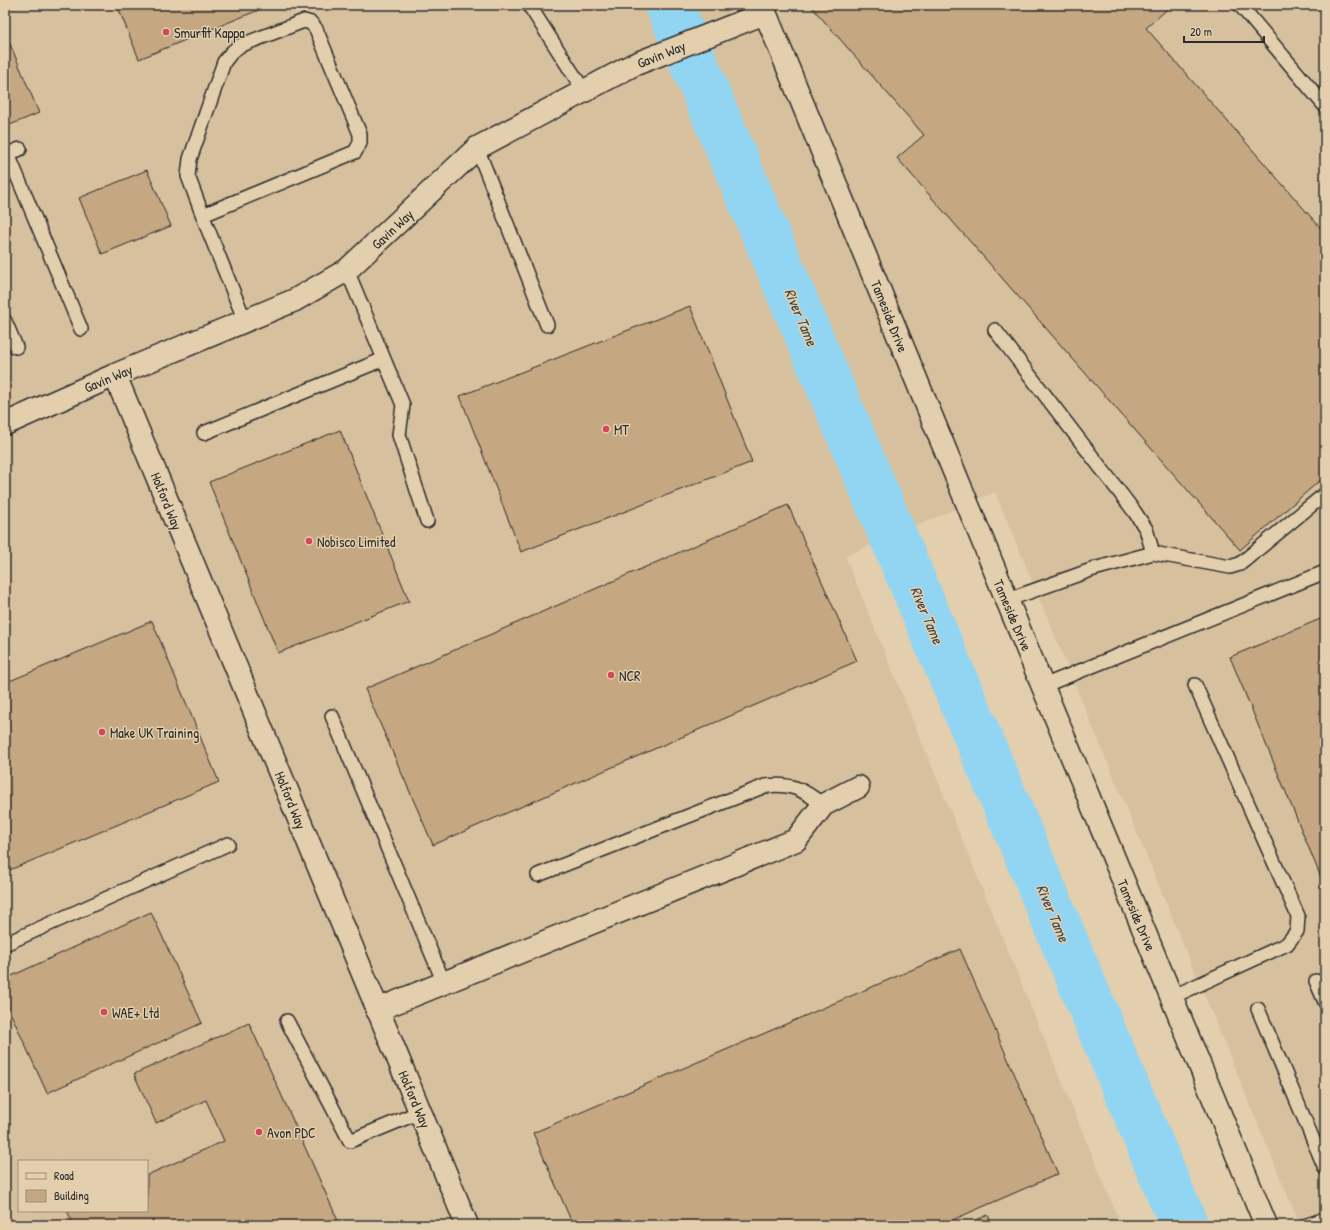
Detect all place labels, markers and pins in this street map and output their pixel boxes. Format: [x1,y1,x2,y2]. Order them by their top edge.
place label: Smurfit Kappa [174,23,245,43]
marker: Smurfit Kappa [161,27,171,37]
place label: MT [614,420,629,439]
marker: MT [601,424,611,434]
place label: Nobisco Limited [317,532,396,551]
marker: Nobisco Limited [304,536,314,546]
place label: NCR [619,666,640,685]
marker: NCR [606,670,616,680]
place label: Make UK Training [110,723,199,743]
marker: Make UK Training [97,727,107,737]
place label: WAE+ Ltd [112,1003,160,1022]
marker: WAE+ Ltd [99,1007,109,1017]
place label: Avon PDC [267,1123,316,1142]
marker: Avon PDC [254,1127,264,1137]

